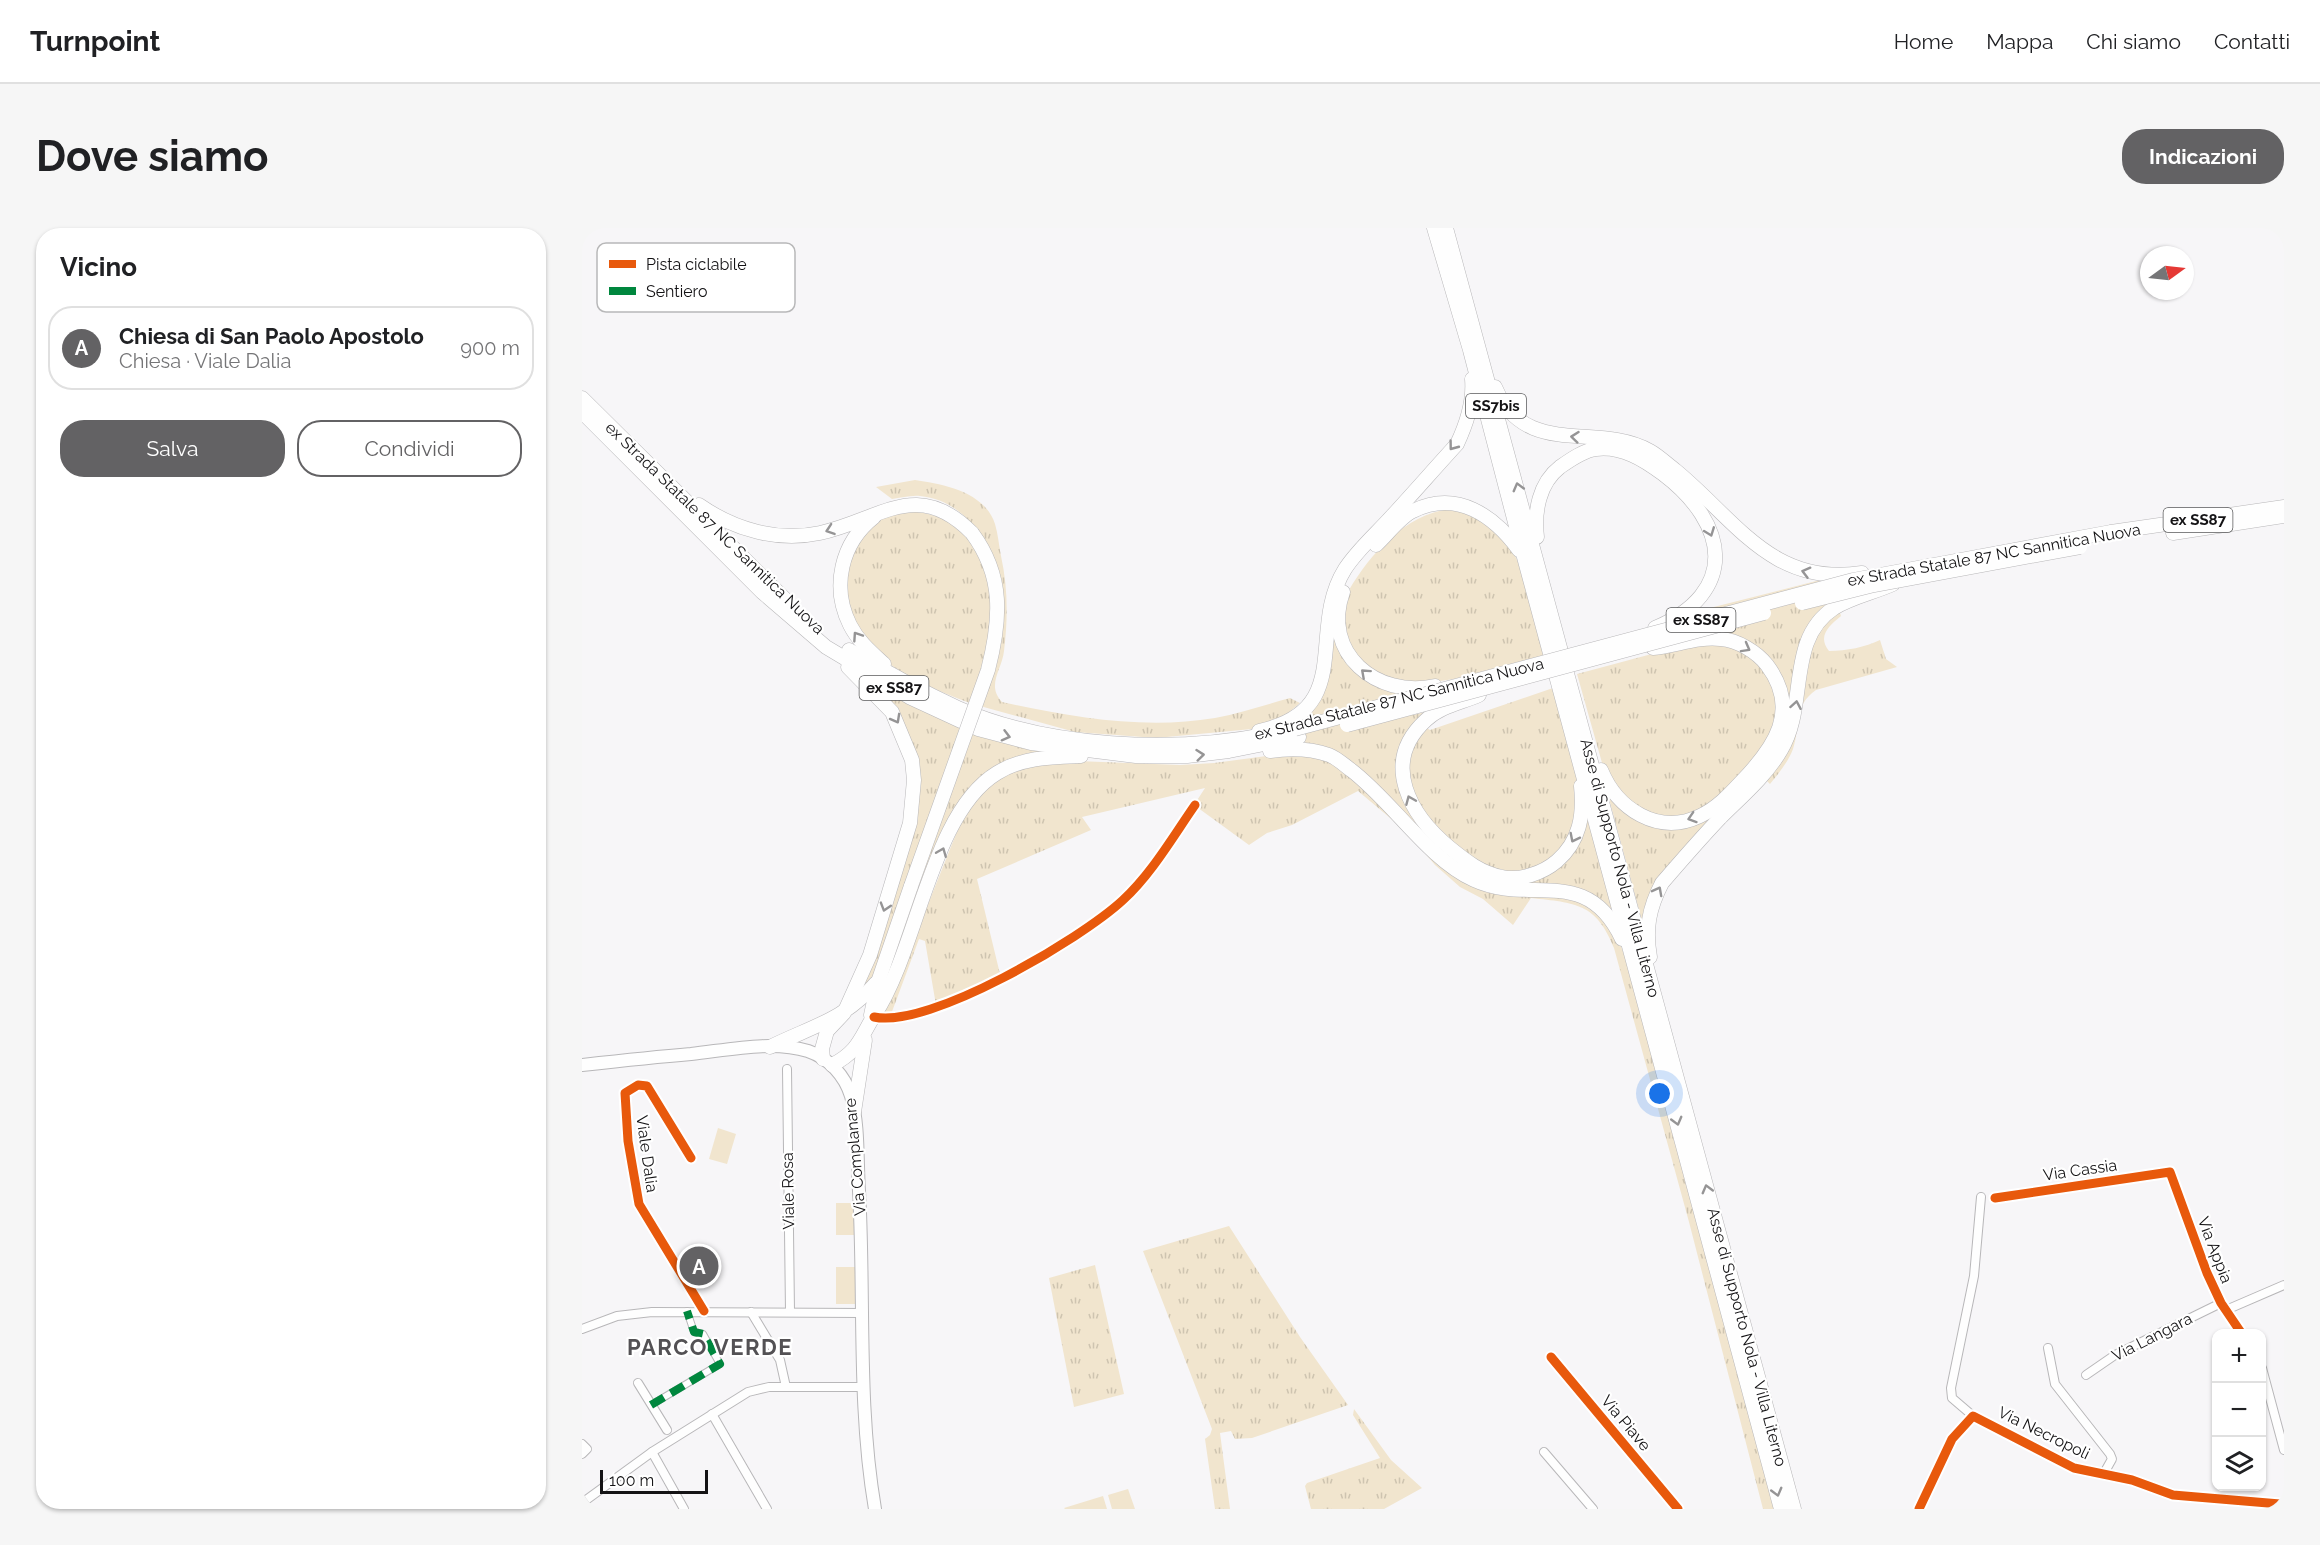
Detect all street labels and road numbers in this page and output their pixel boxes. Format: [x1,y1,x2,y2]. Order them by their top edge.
road number: SS7bis [1466,394,1526,418]
street label: ex Strada Statale 87 NC Sannitica Nuova [601,418,829,638]
road number: ex SS87 [2164,508,2232,532]
street label: ex Strada Statale 87 NC Sannitica Nuova [1846,520,2142,590]
road number: ex SS87 [1666,608,1736,632]
street label: ex Strada Statale 87 NC Sannitica Nuova [1252,654,1546,744]
road number: ex SS87 [860,676,928,700]
street label: Asse di Supporto Nola - Villa Literno [1576,737,1664,999]
street label: Via Complanare [840,1097,870,1217]
street label: Viale Dalia [632,1114,662,1194]
street label: Viale Rosa [778,1152,798,1230]
street label: Via Cassia [2042,1155,2118,1185]
street label: Asse di Supporto Nola - Villa Literno [1703,1206,1791,1468]
street label: Via Appia [2194,1214,2236,1286]
street label: Via Langara [2109,1309,2195,1365]
street label: Via Piave [1597,1391,1655,1455]
street label: Via Necropoli [1995,1403,2093,1463]

